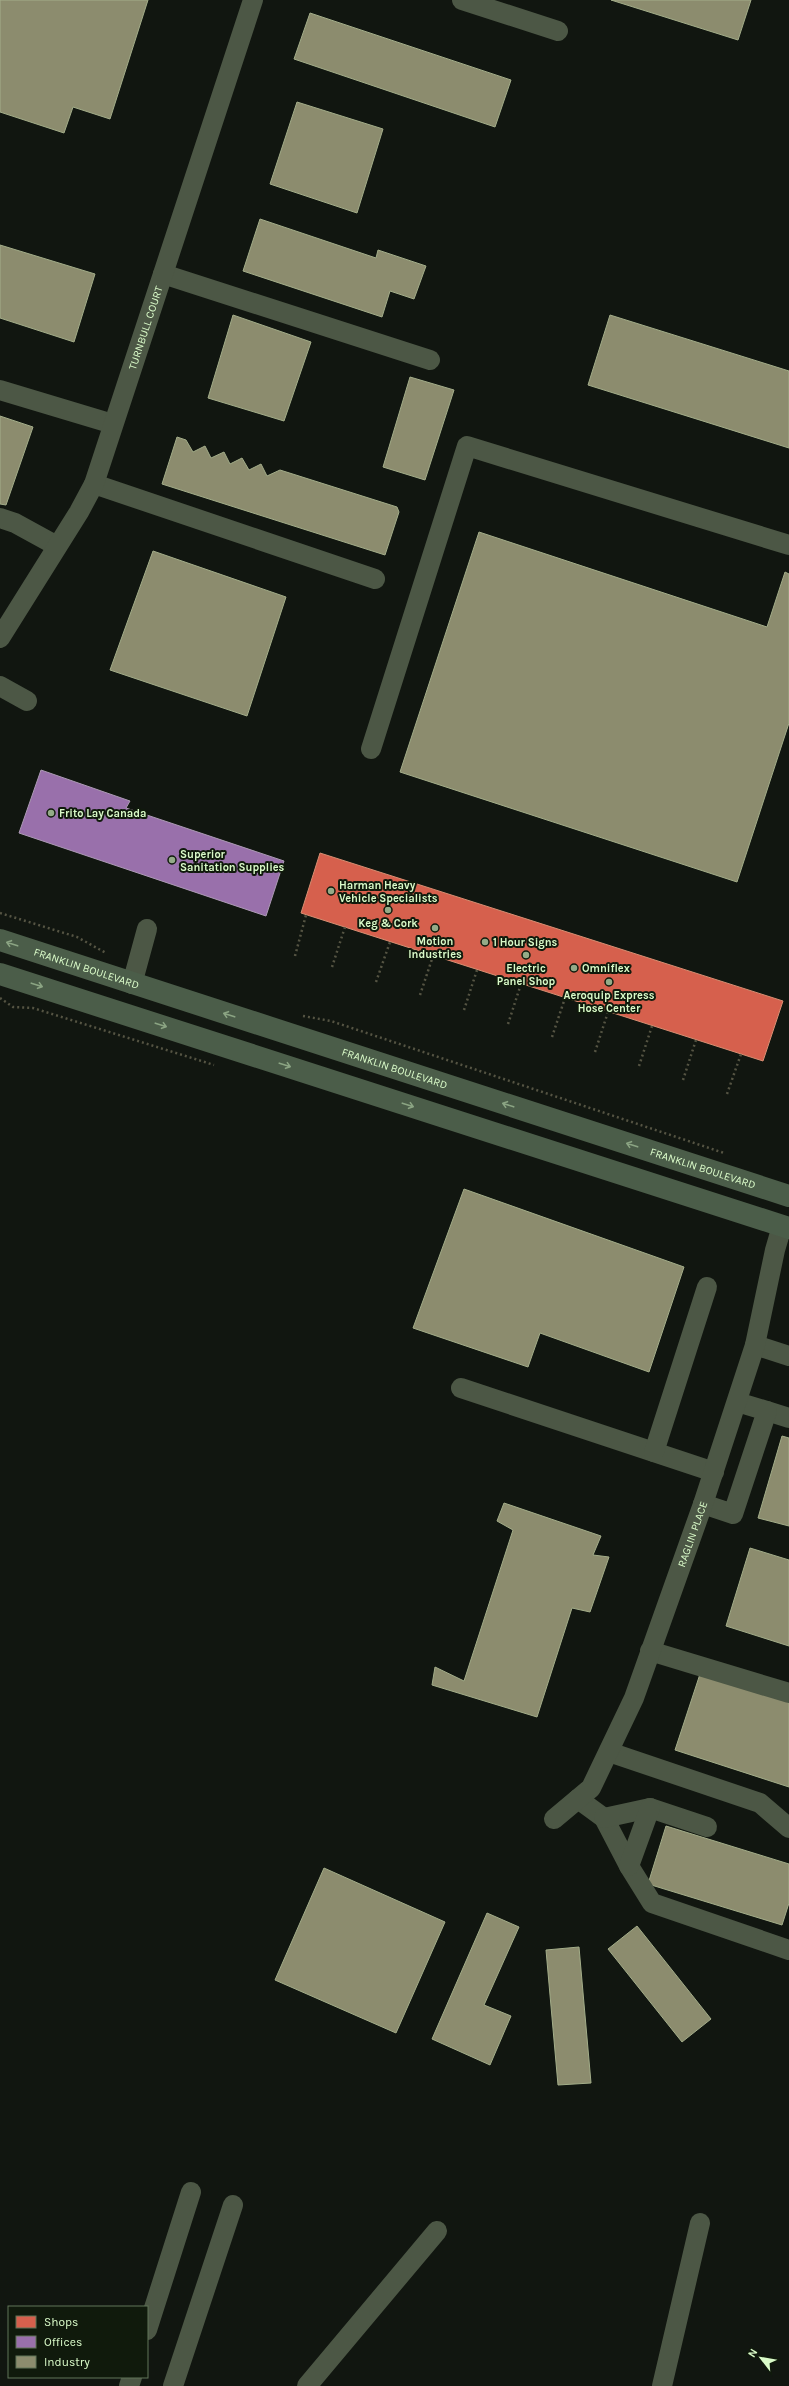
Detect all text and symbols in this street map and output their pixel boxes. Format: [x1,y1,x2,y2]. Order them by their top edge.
street label: TURNBULL COURT [126,284,166,371]
place label: Frito Lay Canada [59,807,146,820]
marker: Frito Lay Canada [46,808,56,818]
place label: Superior Sanitation Supplies [180,848,285,874]
marker: Superior Sanitation Supplies [167,855,177,865]
place label: Harman Heavy Vehicle Specialists [339,879,438,905]
marker: Harman Heavy Vehicle Specialists [326,886,336,896]
marker: Keg & Cork [383,905,393,915]
place label: Keg & Cork [358,917,418,930]
marker: Motion Industries [430,923,440,933]
place label: Motion Industries [408,935,462,961]
place label: 1 Hour Signs [493,936,558,949]
marker: 1 Hour Signs [480,937,490,947]
one-way arrow [6,940,19,947]
street label: FRANKLIN BOULEVARD [32,945,141,992]
marker: Electric Panel Shop [521,950,531,960]
place label: Electric Panel Shop [497,962,556,988]
place label: Omniflex [582,962,630,975]
marker: Omniflex [569,963,579,973]
marker: Aeroquip Express Hose Center [604,977,614,987]
one-way arrow [31,982,43,990]
place label: Aeroquip Express Hose Center [564,989,655,1015]
one-way arrow [222,1011,235,1018]
one-way arrow [154,1022,167,1029]
street label: FRANKLIN BOULEVARD [340,1045,449,1092]
one-way arrow [278,1062,291,1069]
one-way arrow [502,1101,515,1108]
one-way arrow [402,1102,415,1109]
one-way arrow [626,1141,639,1148]
street label: FRANKLIN BOULEVARD [648,1145,757,1192]
street label: RAGLIN PLACE [675,1500,710,1569]
legend [8,2306,148,2378]
text: Shops [44,2315,78,2329]
text: Offices [44,2335,82,2349]
north arrow [741,2338,781,2378]
text: N [745,2346,760,2360]
text: Industry [44,2355,90,2369]

